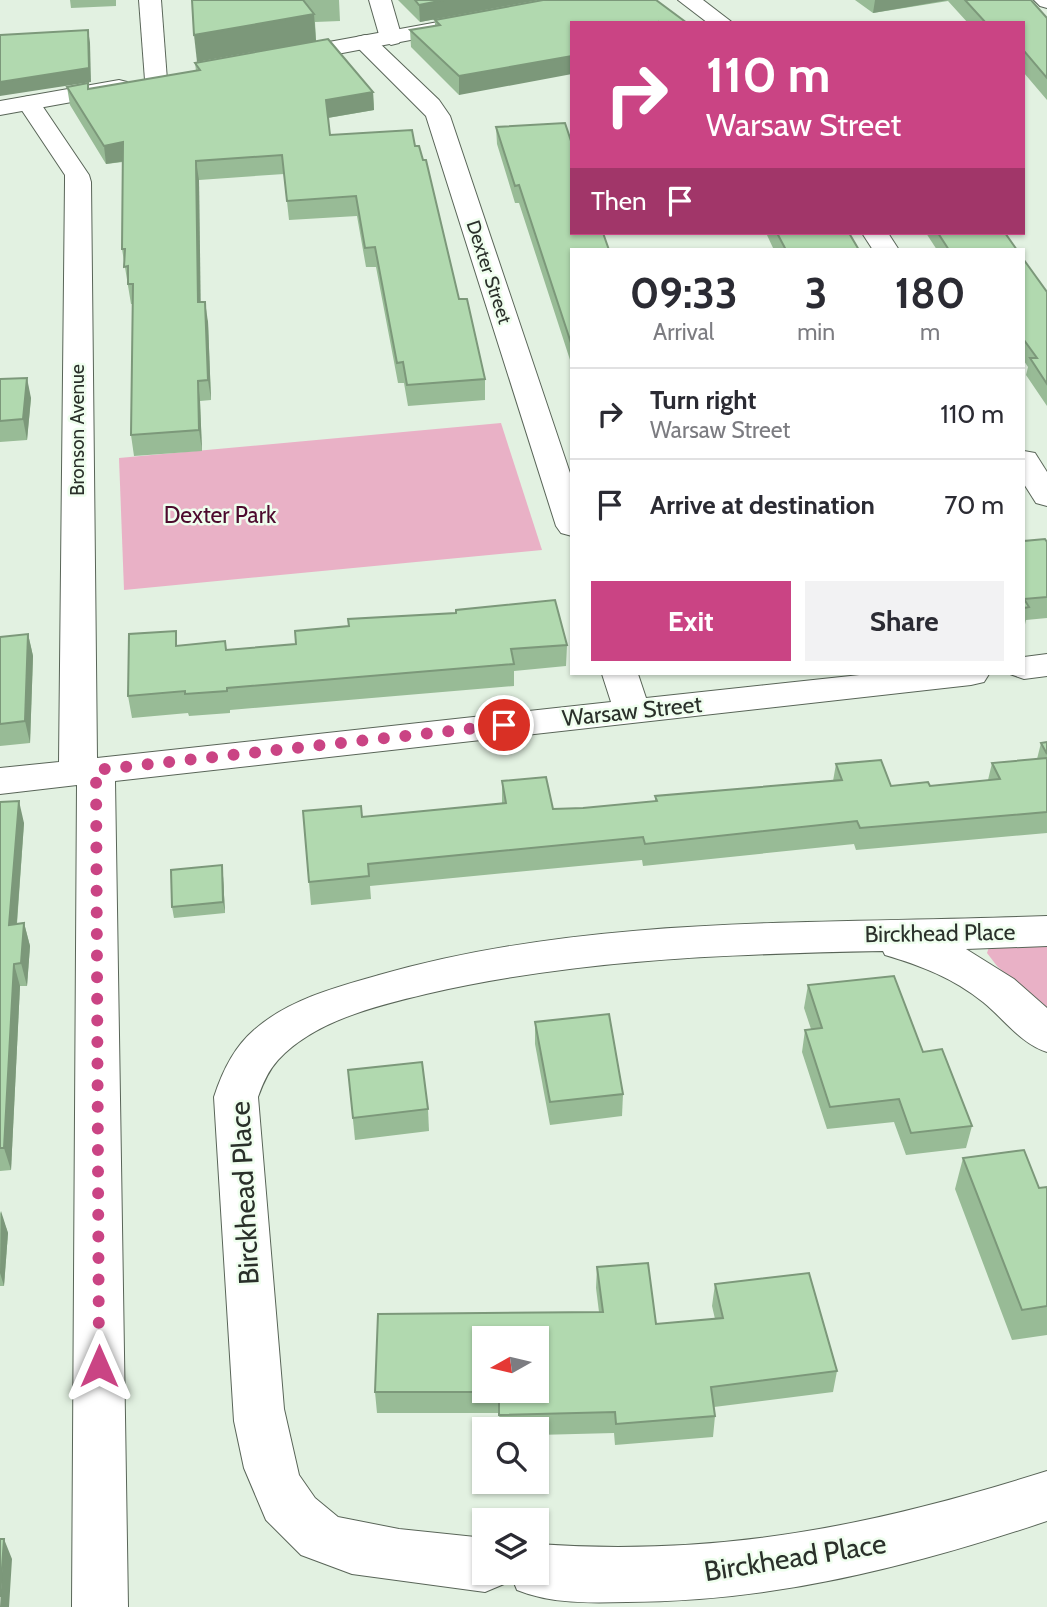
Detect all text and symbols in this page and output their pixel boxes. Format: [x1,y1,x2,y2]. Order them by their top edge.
text: 110 m [706,45,830,104]
icon: right [591,49,682,140]
text: Warsaw Street [706,105,901,144]
icon: arrive [661,182,699,220]
text: Then [591,185,647,217]
street label: Dexter Street [461,217,517,327]
text: 09:33 [630,267,738,319]
text: 3 [805,267,827,319]
text: 180 [895,267,965,319]
text: Arrival [653,318,714,346]
text: min [797,318,835,346]
text: m [920,318,940,346]
street label: Bronson Avenue [66,364,89,496]
text: Turn right [650,384,756,416]
icon: right [591,395,629,433]
text: 110 m [940,398,1004,430]
text: Warsaw Street [650,416,790,444]
icon: arrive [591,486,629,524]
text: Arrive at destination [650,489,875,521]
text: 70 m [944,489,1004,521]
park label: Dexter Park [164,501,277,529]
button: Exit [591,581,791,661]
button: Share [805,581,1004,661]
street label: Warsaw Street [561,690,704,732]
pin [474,695,534,755]
icon: arrive [485,706,523,744]
street label: Birckhead Place [864,918,1016,948]
street label: Birckhead Place [222,1100,266,1286]
north arrow [472,1326,550,1404]
map controls [472,1326,549,1585]
position arrow [62,1329,136,1403]
button: search [472,1417,549,1494]
button: layers [472,1508,549,1585]
street label: Birckhead Place [702,1526,888,1588]

